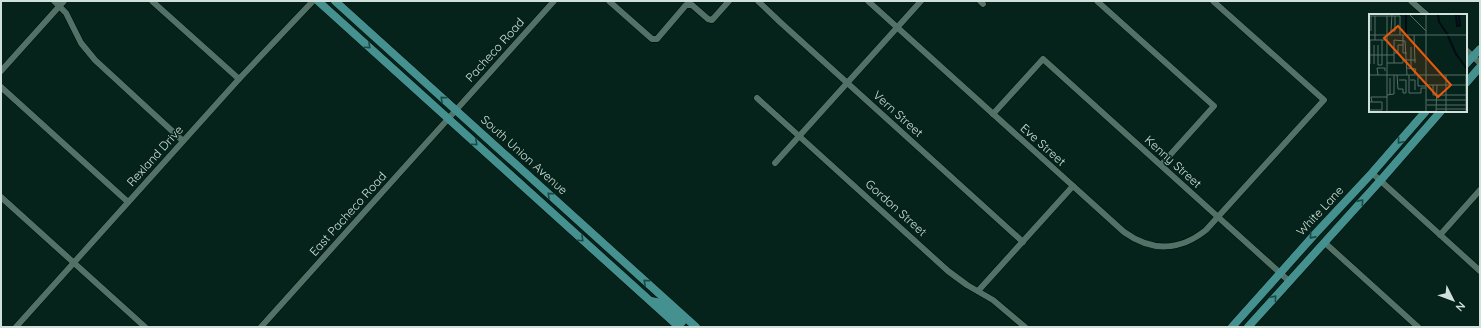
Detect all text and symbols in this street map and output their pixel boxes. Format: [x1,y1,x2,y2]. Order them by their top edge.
inset map [1369,14,1467,112]
street label: Pacheco Road [462,15,527,85]
one-way arrow [363,41,371,49]
street label: Vern Street [870,87,926,140]
one-way arrow [440,96,448,103]
street label: South Union Avenue [478,112,571,198]
street label: Eve Street [1018,120,1069,169]
street label: Rexland Drive [123,122,186,189]
street label: Kenny Street [1142,132,1205,191]
one-way arrow [1398,136,1405,143]
one-way arrow [470,138,478,145]
street label: East Pacheco Road [306,169,389,259]
street label: Gordon Street [863,176,930,239]
street label: White Lane [1293,183,1347,239]
one-way arrow [547,192,555,200]
one-way arrow [1356,199,1364,207]
one-way arrow [1310,232,1317,239]
one-way arrow [577,235,584,242]
one-way arrow [644,280,651,287]
north arrow [1433,280,1473,320]
one-way arrow [1269,295,1276,303]
text: N [1453,299,1468,314]

